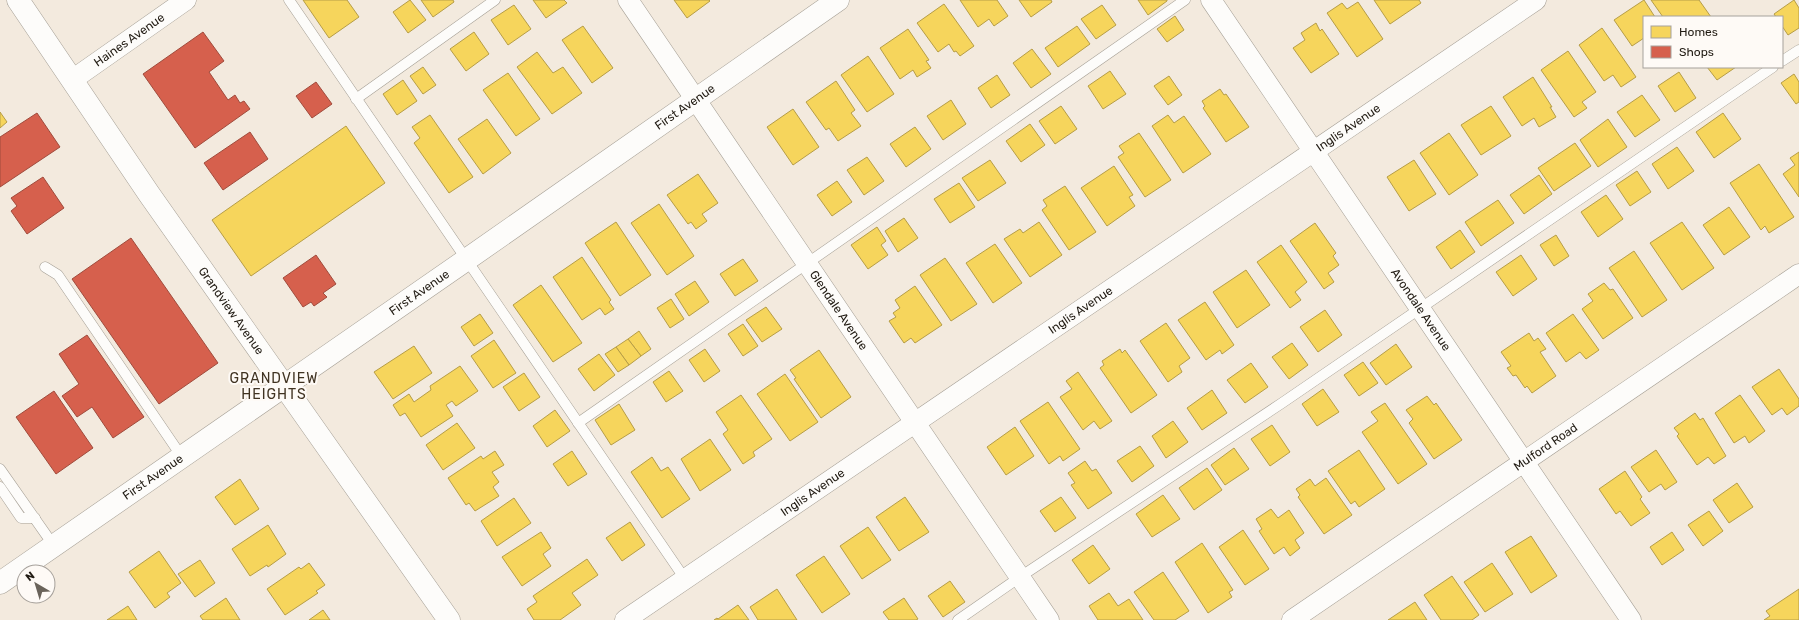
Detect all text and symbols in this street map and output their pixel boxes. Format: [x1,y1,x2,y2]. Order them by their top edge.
street label: Haines Avenue [91,10,167,69]
legend [1643,16,1783,68]
text: Homes [1679,25,1718,39]
text: Shops [1679,45,1714,59]
street label: First Avenue [652,81,718,133]
street label: Inglis Avenue [1314,101,1383,154]
street label: Grandview Avenue [196,264,267,358]
street label: Avondale Avenue [1388,266,1454,354]
street label: First Avenue [386,267,452,318]
street label: Glendale Avenue [807,268,871,353]
street label: Inglis Avenue [1046,283,1115,337]
district label: GRANDVIEW HEIGHTS [230,370,318,403]
street label: Mulford Road [1511,420,1580,474]
street label: First Avenue [120,451,186,503]
street label: Inglis Avenue [778,465,848,519]
north arrow [16,564,56,604]
text: N [23,569,37,584]

